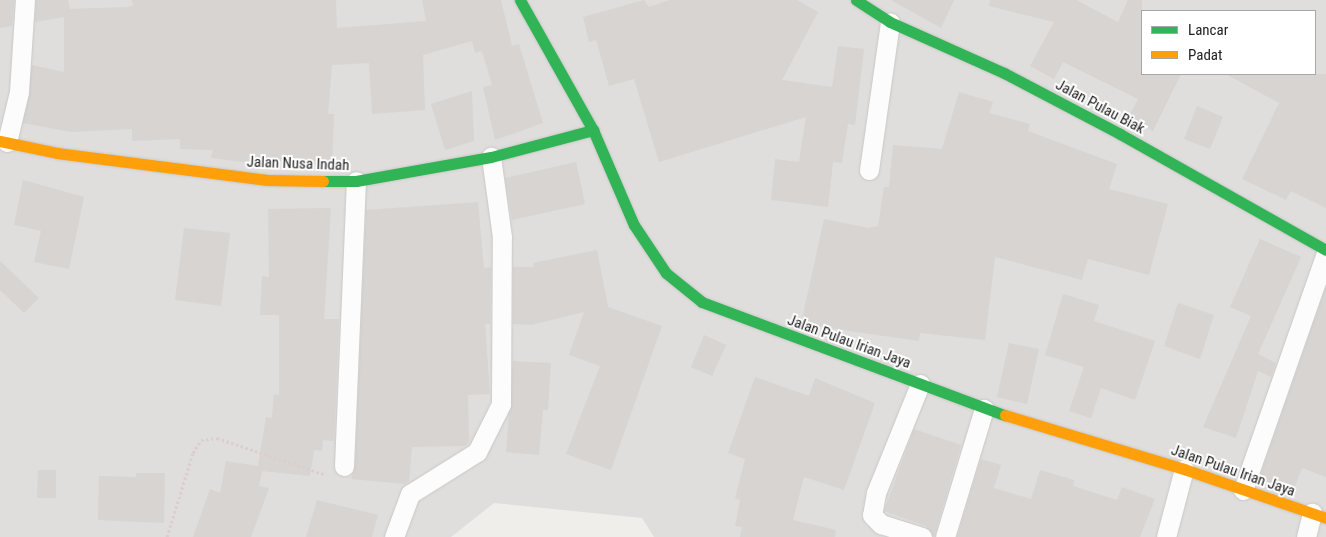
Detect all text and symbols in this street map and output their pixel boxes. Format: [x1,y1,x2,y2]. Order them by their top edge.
legend [1141,10,1316,75]
text: Lancar [1188,21,1228,39]
text: Padat [1188,46,1222,64]
street label: Jalan Pulau Biak [1052,76,1148,138]
street label: Jalan Nusa Indah [246,153,350,175]
street label: Jalan Pulau Irian Jaya [785,311,913,373]
street label: Jalan Pulau Irian Jaya [1169,441,1297,501]

